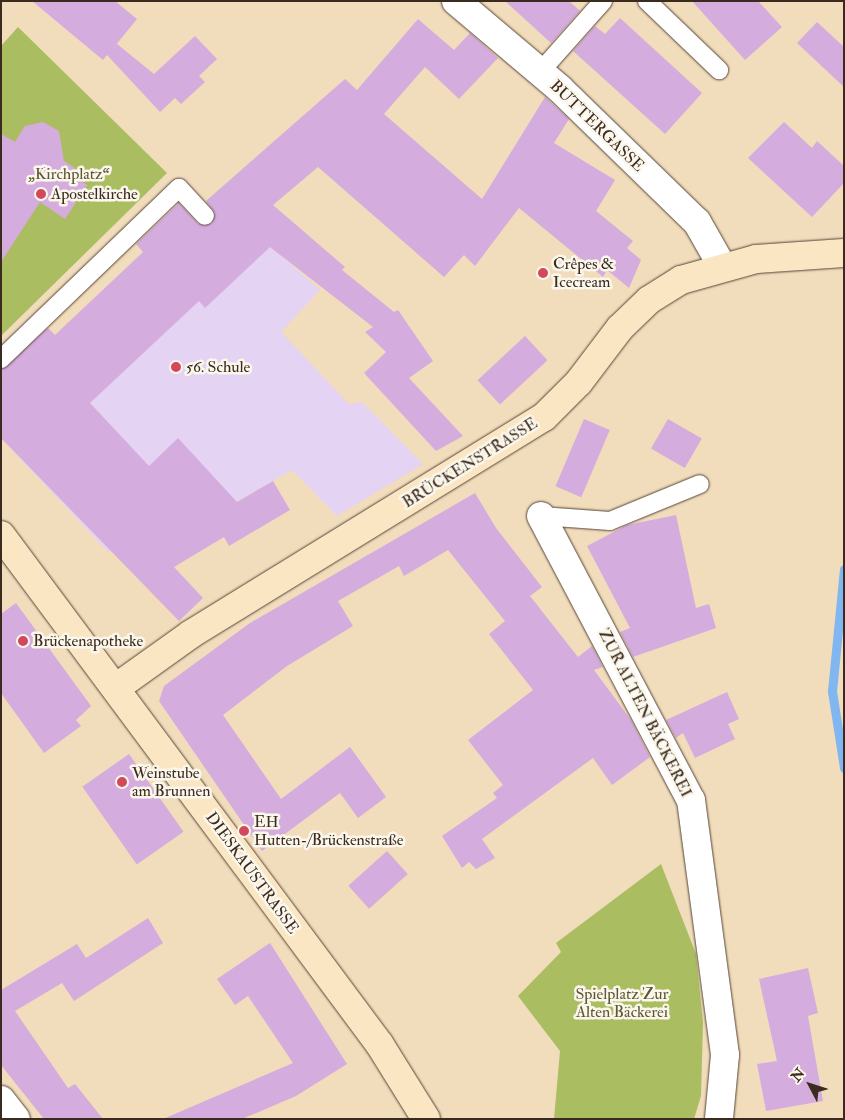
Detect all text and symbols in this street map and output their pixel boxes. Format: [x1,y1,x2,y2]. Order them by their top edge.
street label: BUTTERGASSE [546,76,648,176]
park label: „Kirchplatz“ [28,164,110,184]
place label: Apostelkirche [51,184,138,204]
marker: Apostelkirche [35,188,47,200]
place label: Crêpes & Icecream [553,254,614,292]
marker: Crêpes & Icecream [537,267,549,279]
place label: 56. Schule [186,357,250,377]
marker: 56. Schule [170,361,182,373]
street label: BRÜCKENSTRASSE [399,414,541,512]
street label: ZUR ALTEN BÄCKEREI [594,626,696,800]
place label: Brückenapotheke [33,631,143,651]
marker: Brückenapotheke [17,635,29,647]
place label: Weinstube am Brunnen [132,763,210,801]
marker: Weinstube am Brunnen [116,776,128,788]
street label: DIESKAUSTRASSE [201,808,303,938]
place label: EH Hutten-/Brückenstraße [254,812,403,850]
marker: EH Hutten-/Brückenstraße [238,825,250,837]
park label: Spielplatz Zur Alten Bäckerei [575,984,669,1022]
north arrow [785,1060,835,1110]
text: N [788,1065,809,1085]

